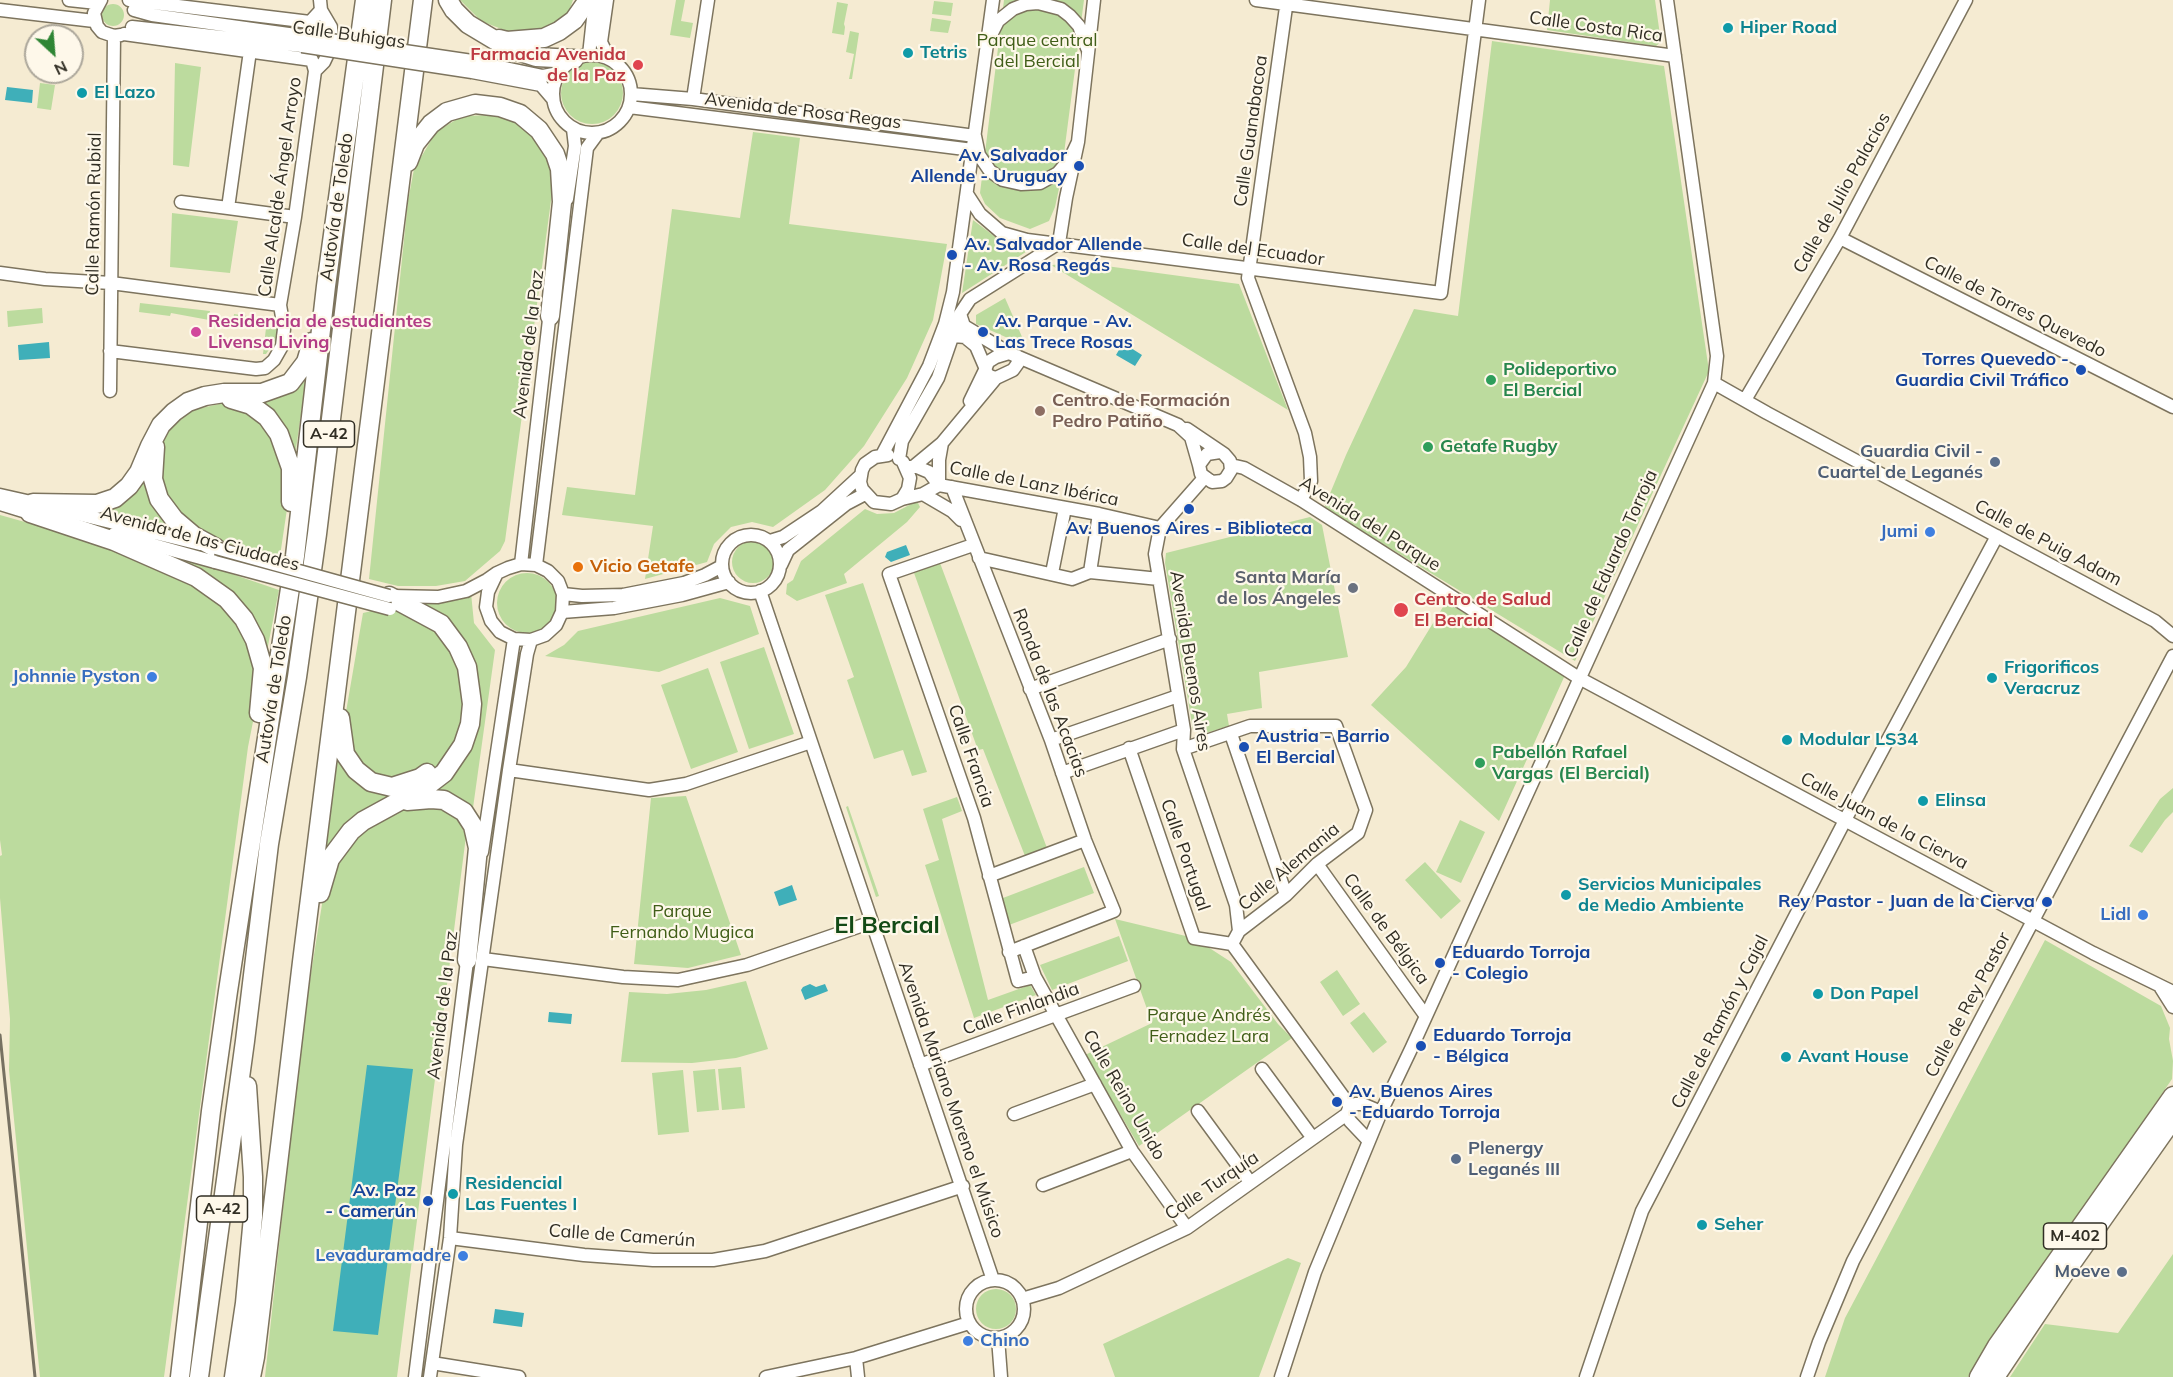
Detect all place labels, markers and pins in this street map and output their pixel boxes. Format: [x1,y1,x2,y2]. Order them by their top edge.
place label: Hiper Road [1740,17,1837,39]
marker: Hiper Road [1721,21,1735,35]
place label: Tetris [920,42,967,64]
place label: Farmacia Avenida de la Paz [470,44,626,86]
marker: Tetris [901,46,915,60]
marker: Farmacia Avenida de la Paz [631,58,645,72]
place label: El Lazo [94,82,156,104]
marker: El Lazo [75,86,89,100]
place label: Av. Salvador Allende - Uruguay [911,145,1067,188]
marker: Av. Salvador Allende - Uruguay [1072,159,1086,173]
place label: Av. Salvador Allende - Av. Rosa Regás [964,234,1142,276]
marker: Av. Salvador Allende - Av. Rosa Regás [945,248,959,262]
place label: Residencia de estudiantes Livensa Living [208,311,432,354]
place label: Av. Parque - Av. Las Trece Rosas [995,311,1133,354]
marker: Residencia de estudiantes Livensa Living [189,325,203,339]
marker: Av. Parque - Av. Las Trece Rosas [976,325,990,339]
place label: Torres Quevedo - Guardia Civil Tráfico [1895,349,2069,392]
place label: Polideportivo El Bercial [1503,359,1617,401]
marker: Torres Quevedo - Guardia Civil Tráfico [2074,363,2088,377]
marker: Polideportivo El Bercial [1484,373,1498,387]
place label: Centro de Formación Pedro Patiño [1052,390,1230,432]
marker: Centro de Formación Pedro Patiño [1033,404,1047,418]
place label: Getafe Rugby [1440,436,1558,458]
marker: Getafe Rugby [1421,440,1435,454]
place label: Guardia Civil - Cuartel de Leganés [1817,441,1983,484]
marker: Guardia Civil - Cuartel de Leganés [1988,455,2002,469]
marker: Av. Buenos Aires - Biblioteca [1182,502,1196,516]
place label: Av. Buenos Aires - Biblioteca [1066,518,1312,540]
place label: Jumi [1880,521,1918,543]
marker: Jumi [1923,525,1937,539]
place label: Vicio Getafe [590,556,694,578]
marker: Vicio Getafe [571,560,585,574]
place label: Santa María de los Ángeles [1217,567,1341,610]
marker: Santa María de los Ángeles [1346,581,1360,595]
place label: Centro de Salud El Bercial [1414,589,1551,632]
marker: Centro de Salud El Bercial [1392,601,1410,619]
place label: Frigorificos Veracruz [2004,657,2099,700]
place label: Johnnie Pyston [12,666,140,688]
marker: Johnnie Pyston [145,670,159,684]
marker: Frigorificos Veracruz [1985,671,1999,685]
place label: Austria - Barrio El Bercial [1256,726,1390,768]
place label: Modular LS34 [1799,729,1918,751]
marker: Modular LS34 [1780,733,1794,747]
marker: Austria - Barrio El Bercial [1237,740,1251,754]
place label: Pabellón Rafael Vargas (El Bercial) [1492,742,1650,784]
marker: Pabellón Rafael Vargas (El Bercial) [1473,756,1487,770]
place label: Elinsa [1935,790,1986,812]
marker: Elinsa [1916,794,1930,808]
place label: Servicios Municipales de Medio Ambiente [1578,874,1762,916]
marker: Servicios Municipales de Medio Ambiente [1559,888,1573,902]
place label: Rey Pastor - Juan de la Cierva [1778,891,2035,913]
marker: Rey Pastor - Juan de la Cierva [2040,895,2054,909]
place label: Lidl [2100,904,2131,926]
marker: Lidl [2136,908,2150,922]
place label: Eduardo Torroja - Colegio [1452,942,1590,984]
marker: Eduardo Torroja - Colegio [1433,956,1447,970]
place label: Don Papel [1830,983,1919,1005]
marker: Don Papel [1811,987,1825,1001]
place label: Eduardo Torroja - Bélgica [1433,1025,1571,1068]
marker: Eduardo Torroja - Bélgica [1414,1039,1428,1053]
place label: Avant House [1798,1046,1909,1068]
marker: Avant House [1779,1050,1793,1064]
place label: Av. Buenos Aires - Eduardo Torroja [1349,1081,1500,1124]
marker: Av. Buenos Aires - Eduardo Torroja [1330,1095,1344,1109]
place label: Plenergy Leganés III [1468,1138,1560,1180]
marker: Plenergy Leganés III [1449,1152,1463,1166]
place label: Residencial Las Fuentes I [465,1173,577,1216]
place label: Av. Paz - Camerún [325,1180,416,1222]
marker: Residencial Las Fuentes I [446,1187,460,1201]
marker: Av. Paz - Camerún [421,1194,435,1208]
place label: Seher [1714,1214,1763,1236]
marker: Seher [1695,1218,1709,1232]
place label: Levaduramadre [315,1245,451,1267]
marker: Levaduramadre [456,1249,470,1263]
place label: Moeve [2054,1261,2110,1283]
marker: Moeve [2115,1265,2129,1279]
place label: Chino [980,1330,1029,1352]
marker: Chino [961,1334,975,1348]

